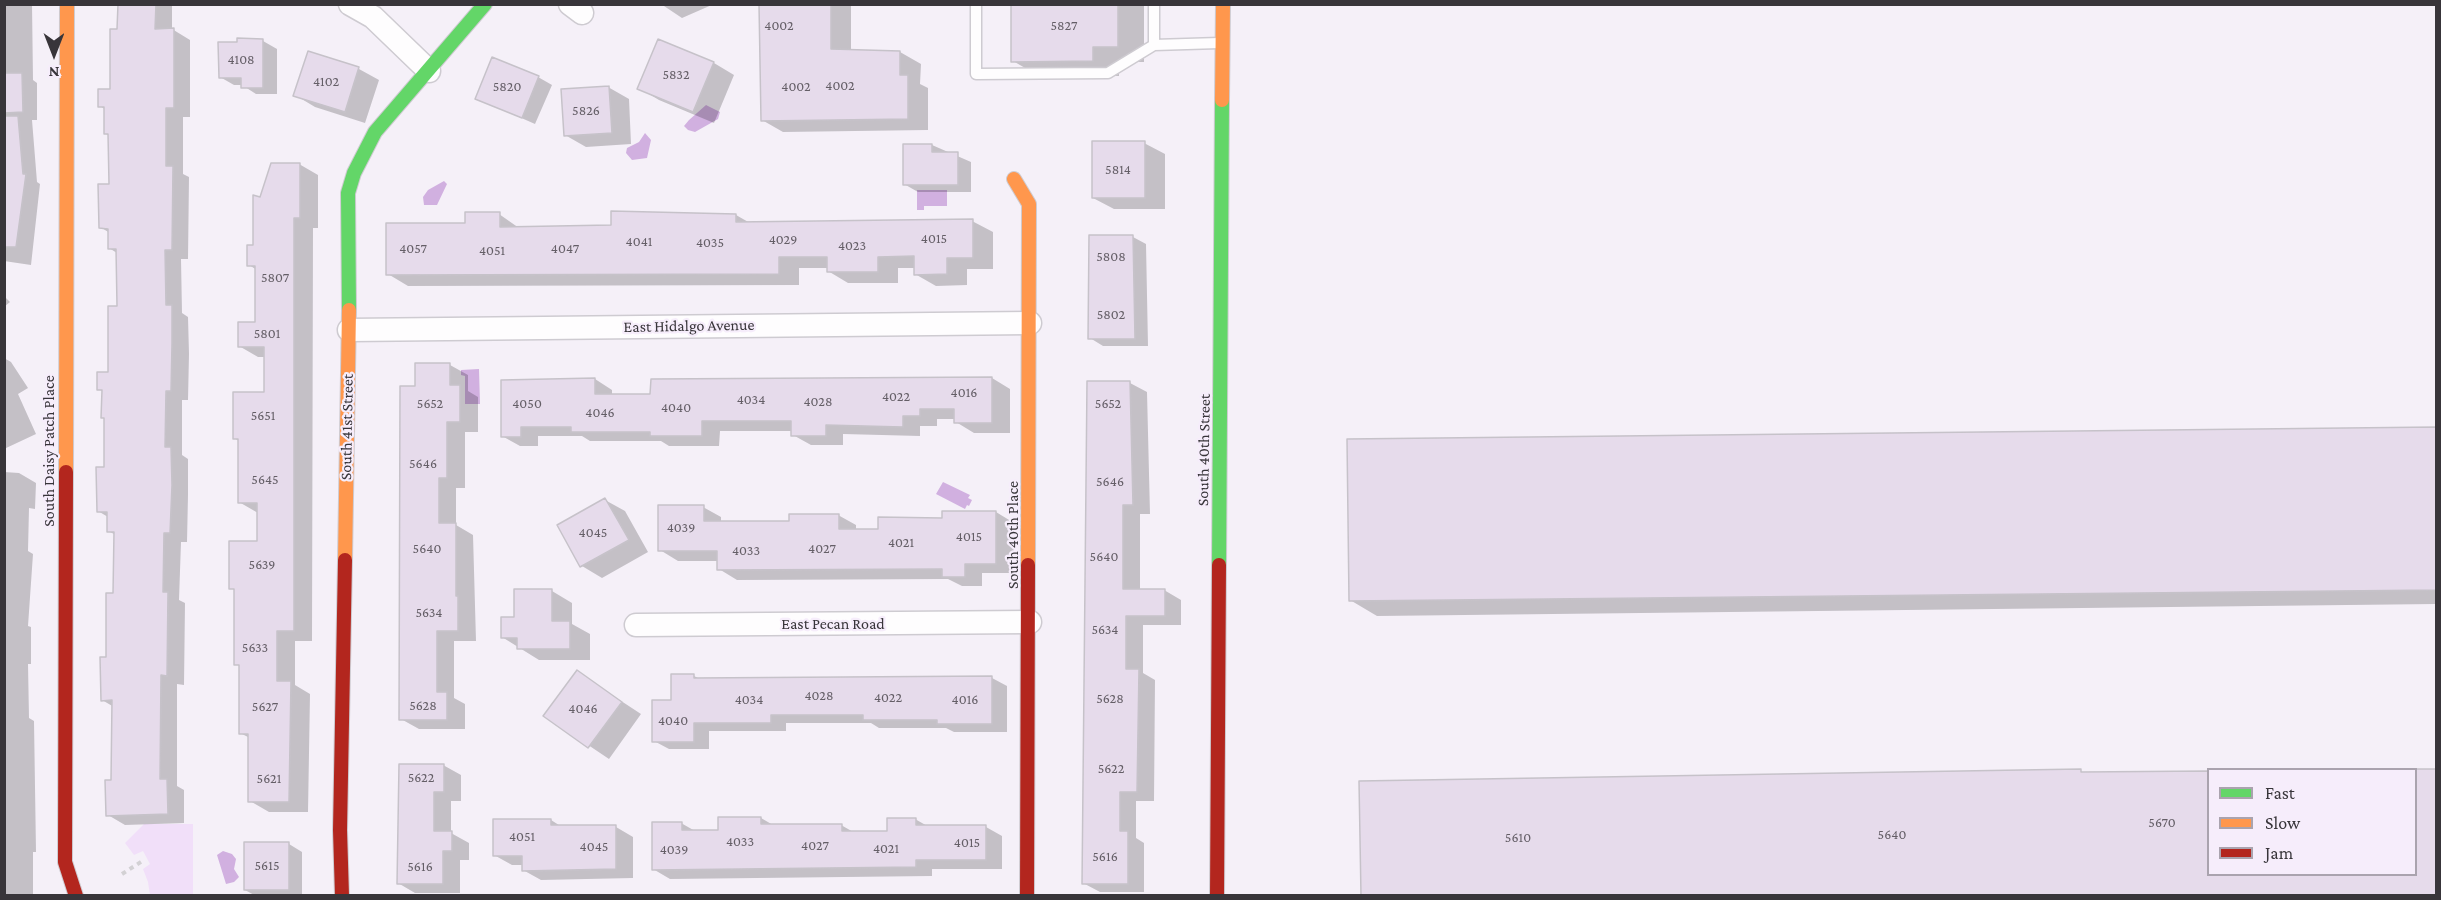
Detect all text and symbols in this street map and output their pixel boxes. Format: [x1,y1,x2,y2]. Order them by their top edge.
house number: 4002 [764,18,794,34]
house number: 5827 [1051,18,1077,34]
north arrow [24,24,84,84]
house number: 4108 [227,52,255,68]
text: N [49,64,59,81]
house number: 5832 [662,67,690,83]
house number: 4102 [313,74,339,90]
house number: 4002 [825,78,855,94]
house number: 5820 [493,79,521,95]
house number: 4002 [781,79,811,95]
house number: 5826 [572,103,600,119]
house number: 5814 [1105,162,1131,178]
house number: 4015 [921,231,947,247]
house number: 4029 [769,232,797,248]
house number: 4041 [626,234,652,250]
house number: 4035 [696,235,724,251]
house number: 4023 [838,238,866,254]
house number: 4057 [399,241,427,257]
house number: 4047 [551,241,579,257]
house number: 4051 [479,243,505,259]
house number: 5808 [1096,249,1126,265]
house number: 5807 [261,270,289,286]
house number: 5802 [1097,307,1125,323]
street label: East Hidalgo Avenue [623,315,755,337]
house number: 5801 [254,326,280,342]
street label: South 41st Street [336,374,358,480]
street label: South Daisy Patch Place [39,375,59,527]
house number: 4016 [951,385,977,401]
house number: 4022 [882,389,910,405]
house number: 4034 [737,392,765,408]
house number: 4028 [803,394,833,410]
street label: South 40th Street [1193,394,1215,506]
house number: 5652 [417,396,443,412]
house number: 4050 [512,396,542,412]
house number: 5652 [1095,396,1121,412]
house number: 4040 [661,400,691,416]
house number: 4046 [585,405,615,421]
house number: 5651 [251,408,275,424]
house number: 5646 [409,456,437,472]
house number: 5645 [251,472,279,488]
house number: 5646 [1096,474,1124,490]
street label: South 40th Place [1003,481,1023,589]
house number: 4039 [667,520,695,536]
house number: 4045 [579,525,607,541]
house number: 4015 [956,529,982,545]
house number: 4021 [888,535,914,551]
house number: 5640 [413,541,441,557]
house number: 4027 [808,541,836,557]
house number: 4033 [732,543,760,559]
house number: 5640 [1090,549,1118,565]
house number: 5639 [249,557,275,573]
house number: 5634 [415,605,443,621]
street label: East Pecan Road [781,614,885,634]
house number: 5634 [1091,622,1119,638]
house number: 5633 [242,640,268,656]
house number: 4028 [804,688,834,704]
house number: 4022 [874,690,902,706]
house number: 5628 [1096,691,1124,707]
house number: 4034 [735,692,763,708]
house number: 4016 [952,692,978,708]
house number: 5628 [409,698,437,714]
house number: 5627 [252,699,278,715]
house number: 4046 [568,701,598,717]
house number: 4040 [658,713,688,729]
house number: 5622 [1098,761,1124,777]
legend [2207,768,2417,876]
house number: 5622 [408,770,434,786]
house number: 5621 [257,771,281,787]
text: Fast [2265,783,2295,803]
text: Slow [2265,813,2300,833]
house number: 5670 [2148,815,2176,831]
house number: 5640 [1878,827,1906,843]
house number: 4051 [509,829,535,845]
house number: 5610 [1505,830,1531,846]
house number: 4033 [726,834,754,850]
house number: 4015 [954,835,980,851]
house number: 4027 [801,838,829,854]
house number: 4045 [580,839,608,855]
house number: 4021 [873,841,899,857]
house number: 4039 [660,842,688,858]
text: Jam [2265,843,2293,863]
house number: 5616 [1092,849,1118,865]
house number: 5615 [255,858,279,874]
house number: 5616 [407,859,433,875]

